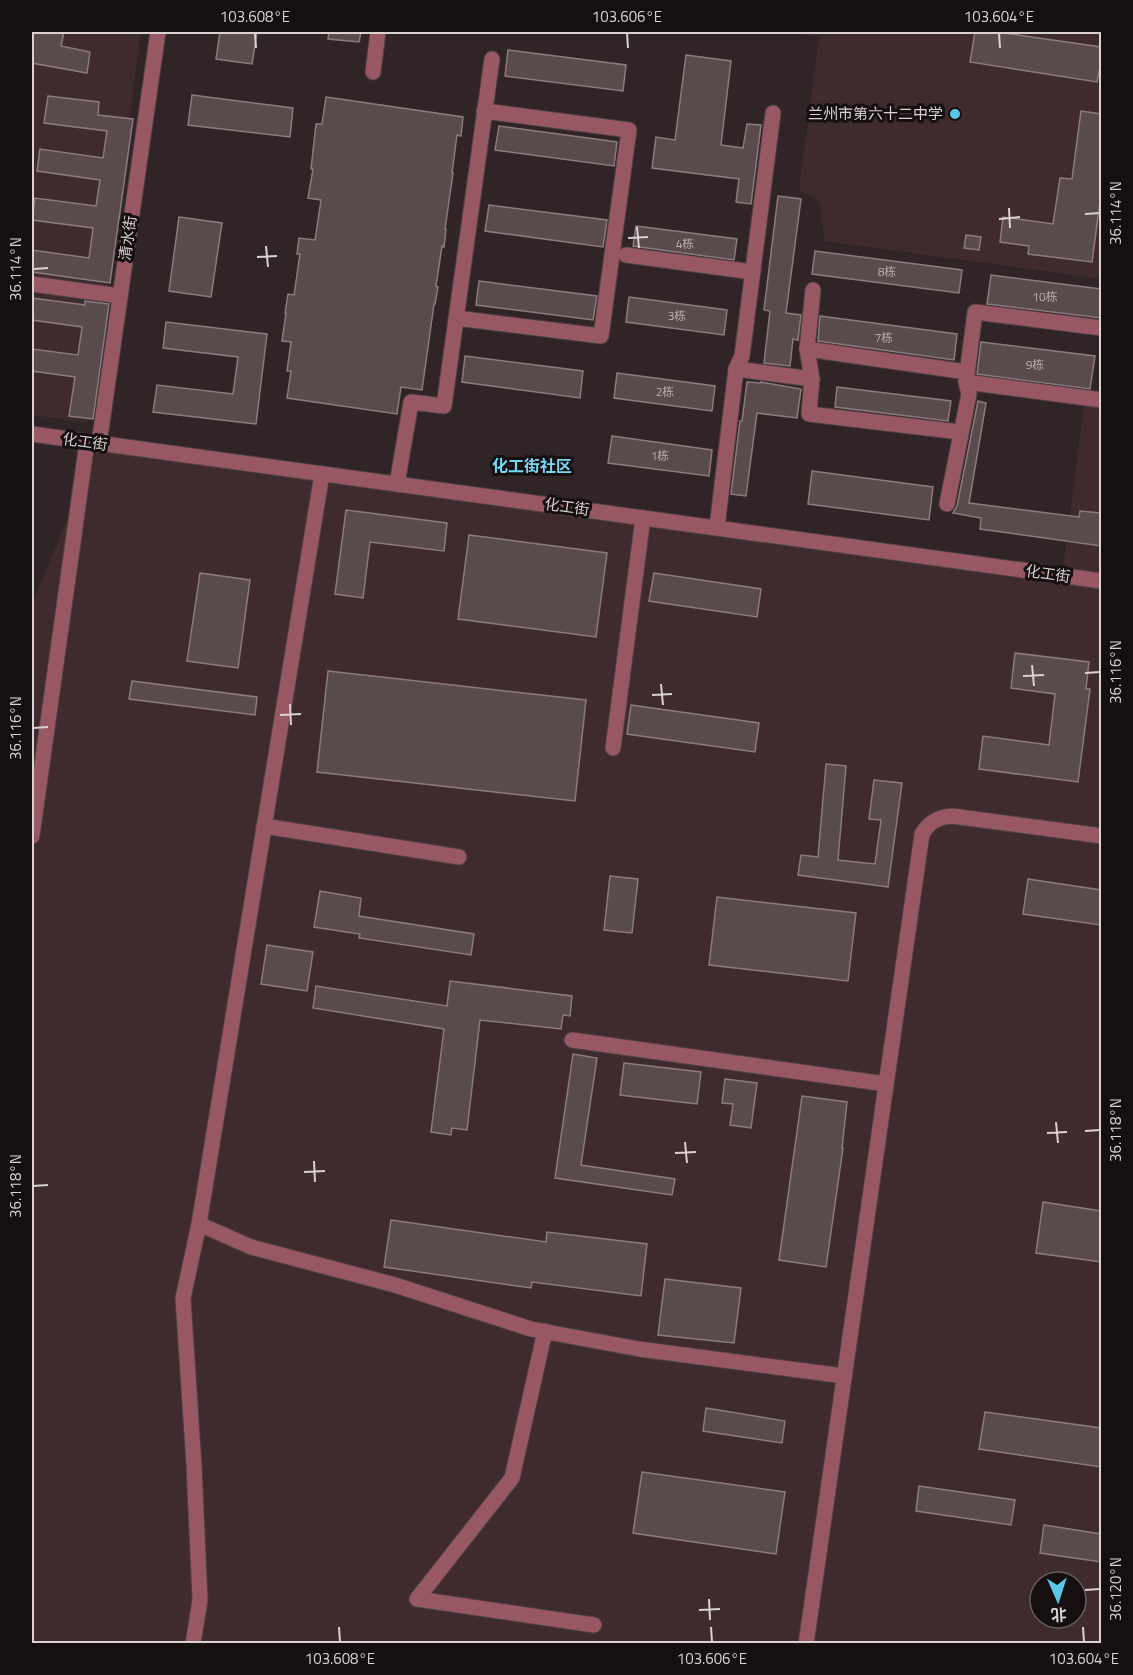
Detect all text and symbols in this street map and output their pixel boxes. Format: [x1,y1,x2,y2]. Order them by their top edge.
text: 103.608°E [220,5,290,28]
text: 103.606°E [592,5,662,28]
text: 103.604°E [964,5,1034,28]
place label: 兰州市第六十二中学 [808,102,943,125]
marker: 兰州市第六十二中学 [948,107,962,121]
text: 36.114°N [1104,181,1127,245]
street label: 清水街 [113,214,142,262]
house number: 4栋 [676,234,694,253]
text: 36.114°N [4,237,27,301]
house number: 8栋 [878,262,896,281]
house number: 10栋 [1032,287,1058,306]
house number: 3栋 [668,306,686,325]
house number: 7栋 [875,328,893,347]
house number: 9栋 [1026,355,1044,374]
house number: 2栋 [656,382,674,401]
street label: 化工街 [61,427,109,456]
house number: 1栋 [651,446,669,465]
district label: 化工街社区 [492,454,572,478]
street label: 化工街 [543,492,591,521]
street label: 化工街 [1024,559,1072,588]
text: 36.116°N [1104,640,1127,704]
text: 36.116°N [4,696,27,760]
text: 36.118°N [1104,1098,1127,1162]
text: 36.118°N [4,1154,27,1218]
text: 36.120°N [1104,1557,1127,1621]
north arrow [1028,1570,1088,1630]
text: 北 [1050,1603,1067,1627]
text: 103.608°E [305,1647,375,1670]
text: 103.606°E [677,1647,747,1670]
text: 103.604°E [1049,1647,1119,1670]

